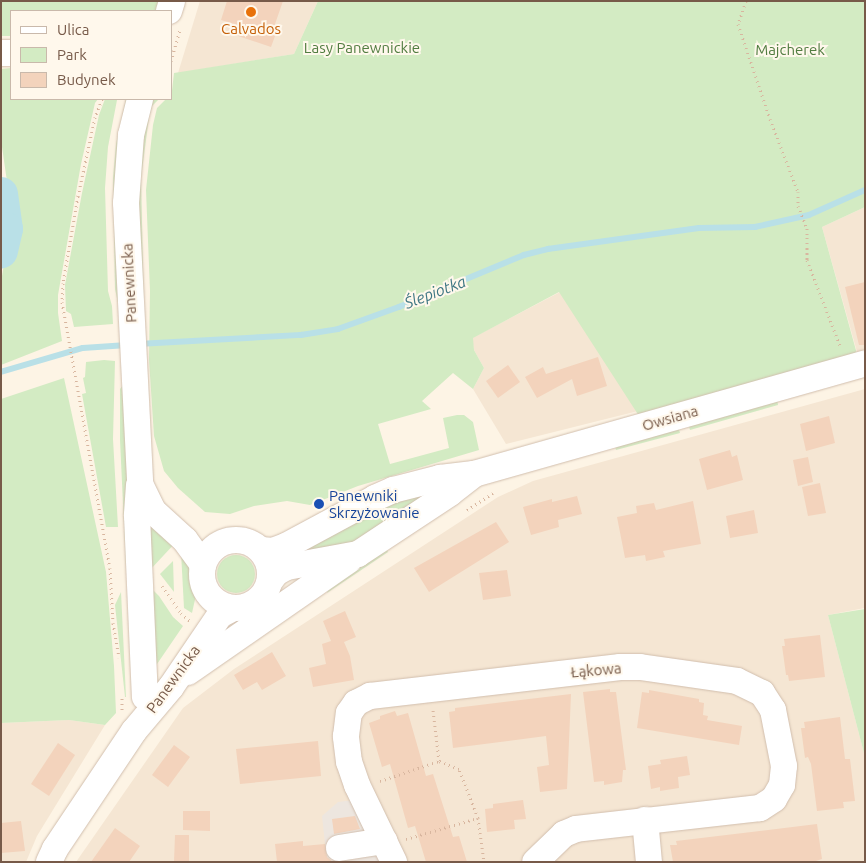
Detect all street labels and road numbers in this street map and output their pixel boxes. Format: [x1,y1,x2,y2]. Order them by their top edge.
street label: Panewnicka [118,243,140,323]
street label: Owsiana [640,401,700,435]
street label: Panewnicka [142,642,204,716]
street label: Łąkowa [570,659,622,681]

